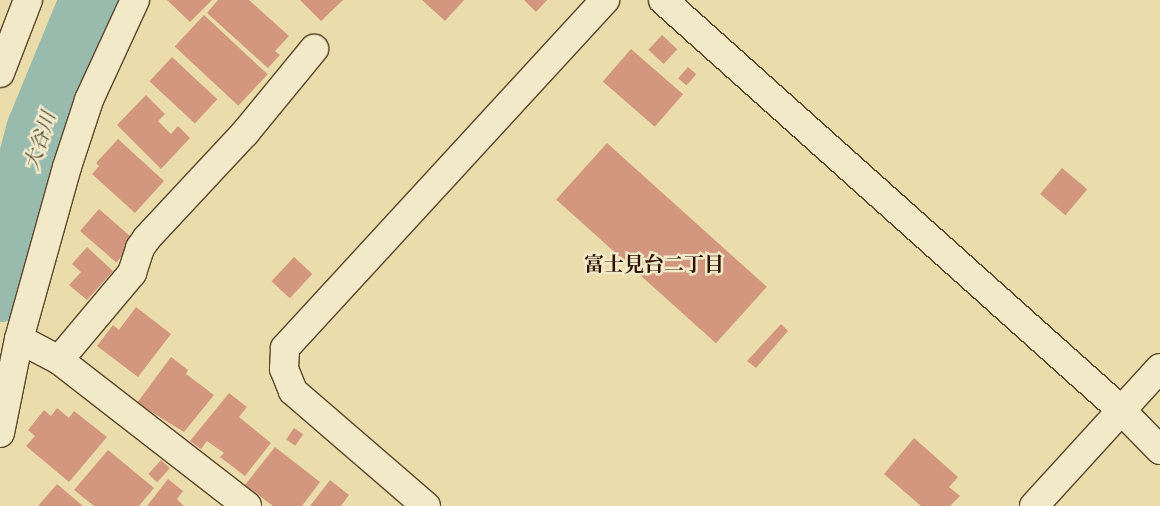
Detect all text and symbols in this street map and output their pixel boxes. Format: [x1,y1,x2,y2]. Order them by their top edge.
water label: 大谷川 [19,109,61,173]
district label: 富士見台二丁目 [584,252,724,276]

